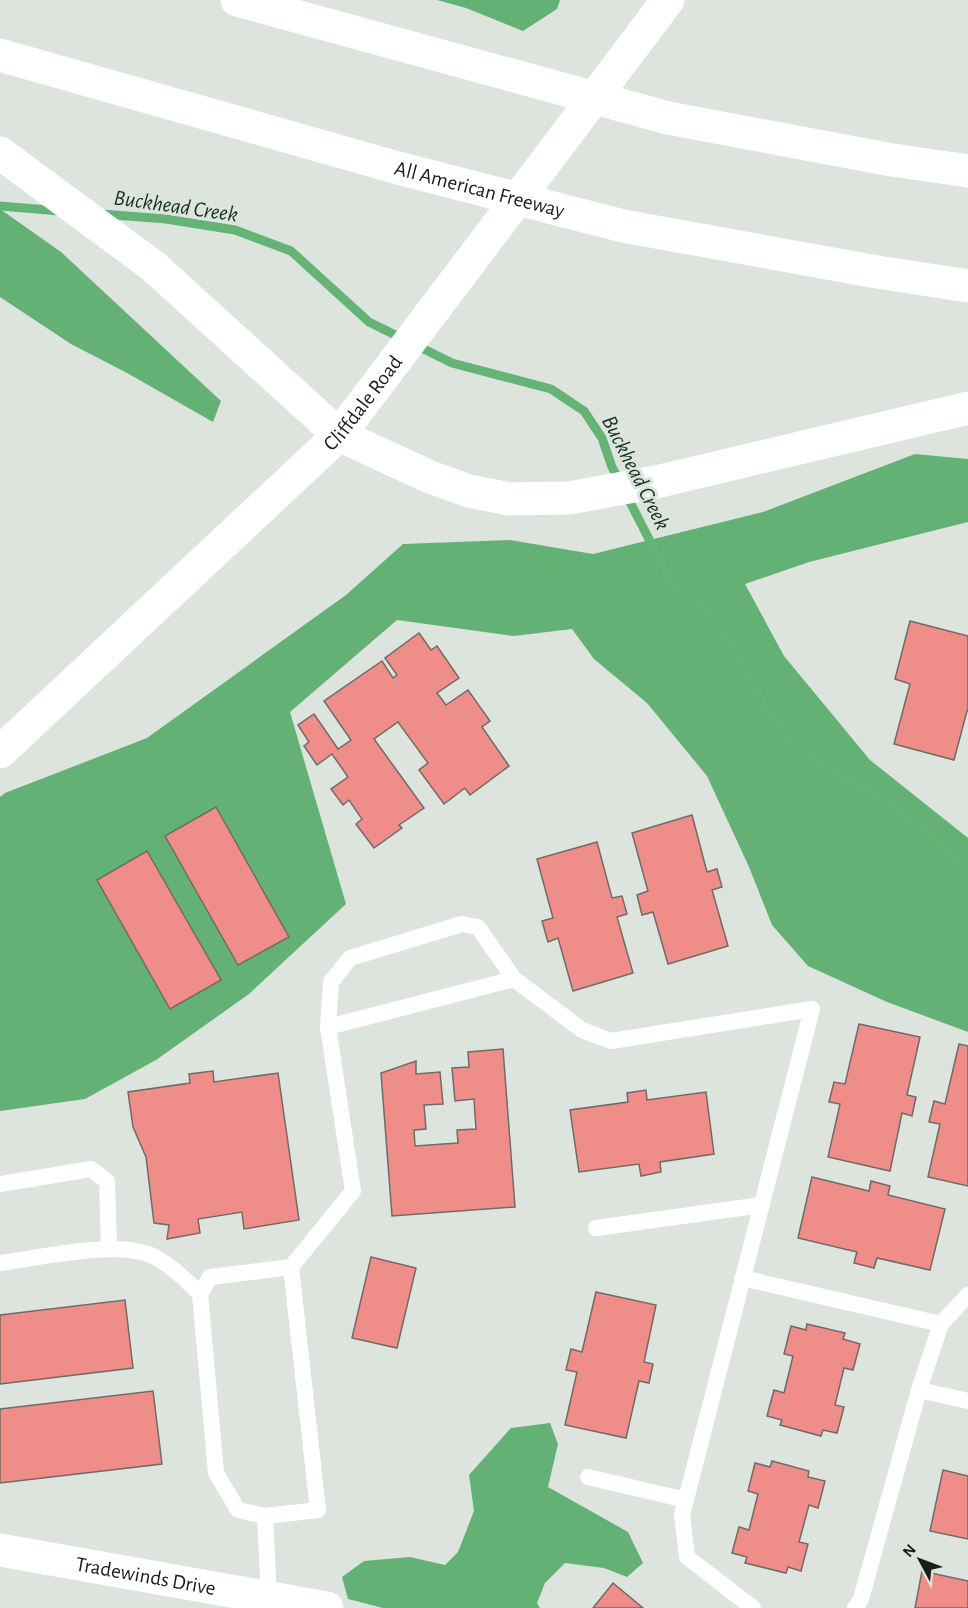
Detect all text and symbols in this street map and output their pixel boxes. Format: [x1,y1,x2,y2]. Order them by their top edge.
street label: All American Freeway [392,158,567,222]
water label: Buckhead Creek [113,186,239,226]
street label: Cliffdale Road [320,352,406,455]
water label: Buckhead Creek [598,412,674,533]
north arrow [890,1530,950,1590]
text: N [900,1541,919,1560]
street label: Tradewinds Drive [74,1554,217,1599]

